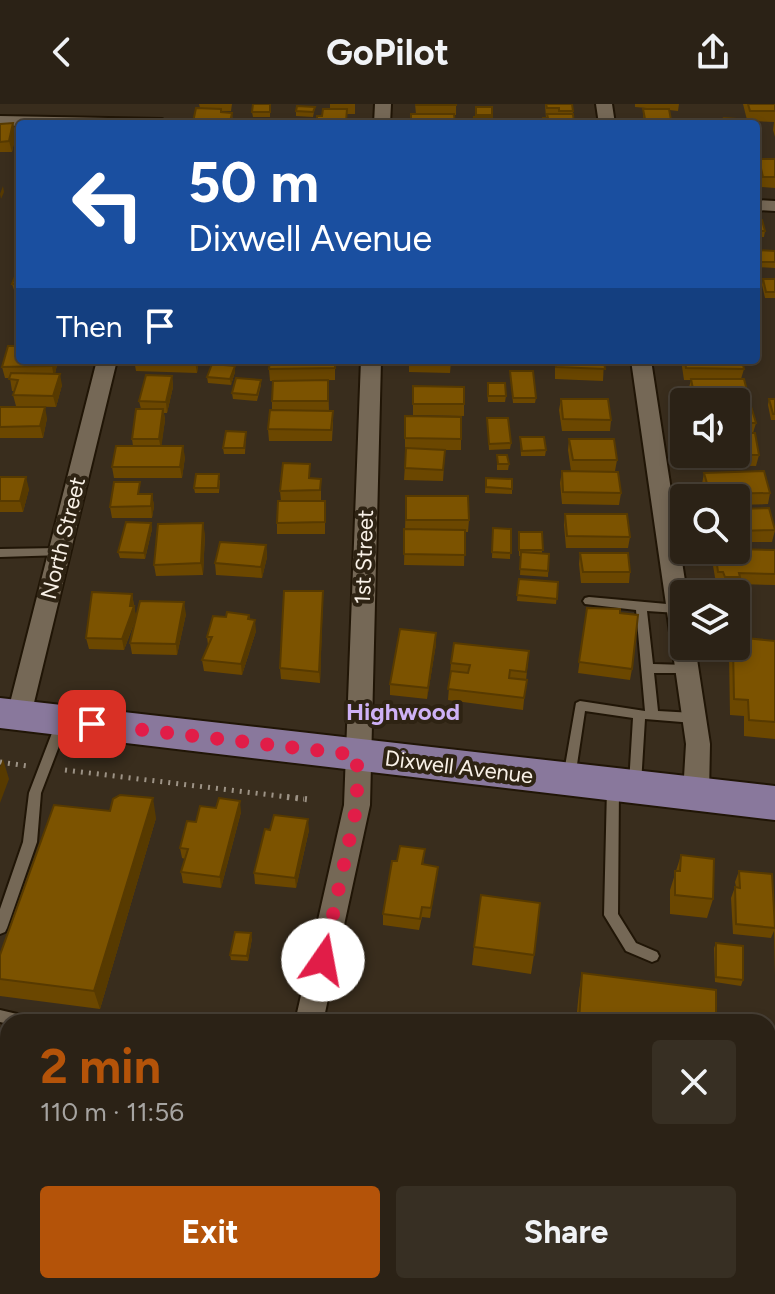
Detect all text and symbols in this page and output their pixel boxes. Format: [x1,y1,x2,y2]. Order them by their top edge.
icon: back [40,30,84,74]
icon: share [691,30,735,74]
text: GoPilot [326,31,449,74]
text: 50 m [188,149,319,216]
icon: left [56,152,160,256]
text: Dixwell Avenue [188,217,432,260]
icon: arrive [138,304,182,348]
text: Then [56,308,122,345]
map controls [670,388,750,660]
button: sound [670,388,750,468]
street label: North Street [35,474,91,602]
button: search [670,484,750,564]
street label: 1st Street [349,509,379,605]
button: layers [670,580,750,660]
pin [58,690,126,758]
district label: Highwood [346,697,460,726]
icon: arrive [70,702,114,746]
street label: Dixwell Avenue [383,745,535,789]
position arrow [281,918,365,1002]
text: 2 min [40,1037,161,1095]
button: close [652,1040,736,1124]
text: 110 m · 11:56 [40,1096,184,1128]
button: Exit [40,1186,380,1278]
button: Share [396,1186,736,1278]

